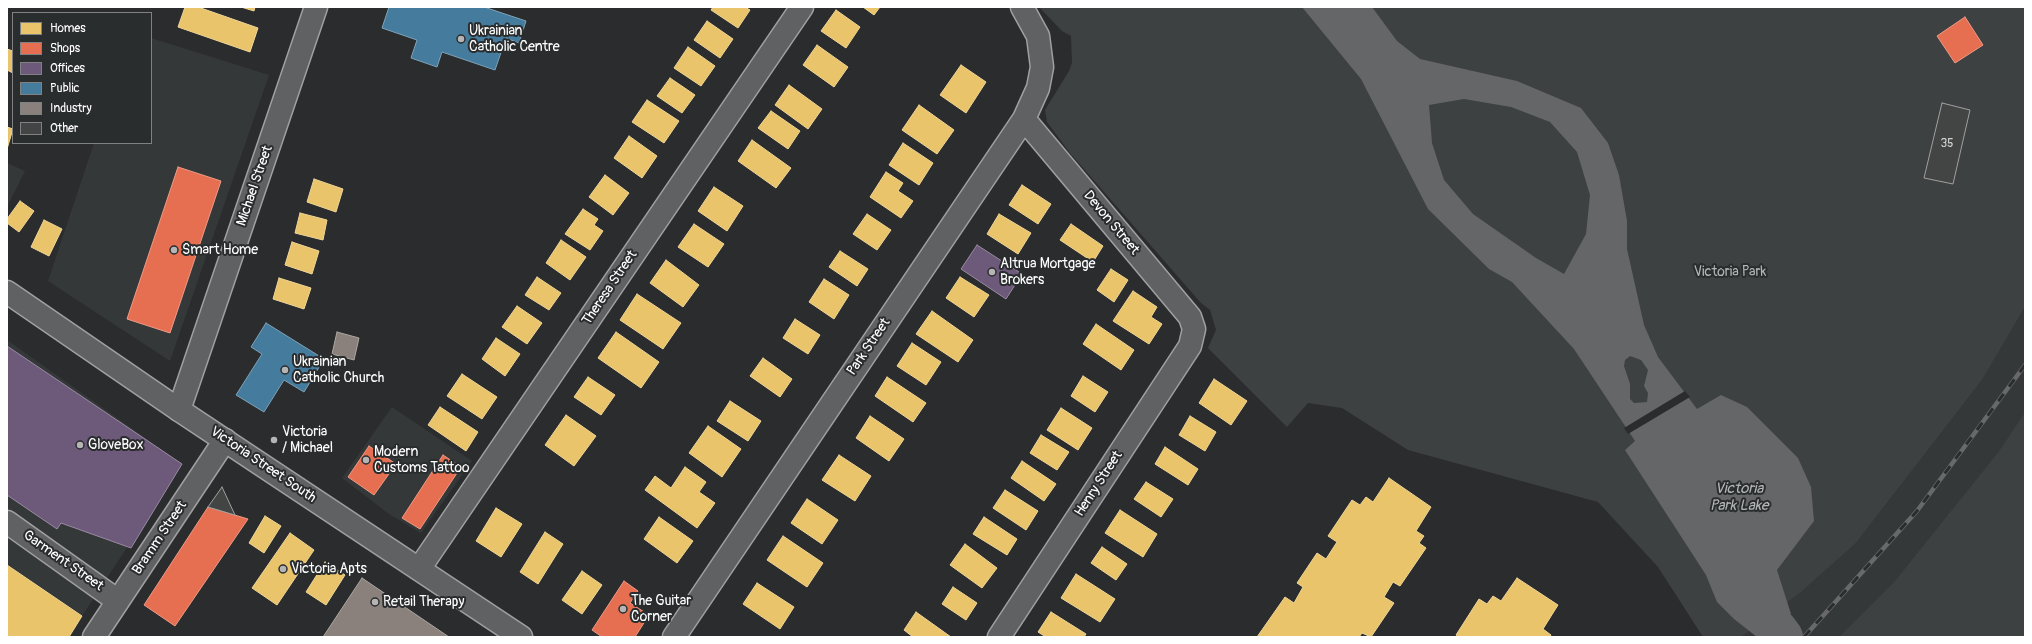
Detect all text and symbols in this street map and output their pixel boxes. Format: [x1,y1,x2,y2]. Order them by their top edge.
legend [12,12,152,144]
text: Homes [50,21,86,36]
place label: Ukrainian Catholic Centre [469,23,560,56]
marker: Ukrainian Catholic Centre [456,34,466,44]
text: Shops [50,41,80,56]
text: Offices [50,61,85,76]
text: Public [50,81,80,96]
text: Industry [50,101,92,116]
text: Other [50,121,78,136]
house number: 35 [1940,137,1954,151]
street label: Michael Street [233,144,277,228]
street label: Devon Street [1079,188,1143,258]
place label: Smart Home [182,242,258,258]
marker: Smart Home [169,245,179,255]
street label: Theresa Street [579,247,641,329]
place label: Altrua Mortgage Brokers [1000,256,1095,288]
park label: Victoria Park [1694,264,1766,280]
marker: Altrua Mortgage Brokers [987,267,997,277]
street label: Park Street [844,315,894,379]
place label: Ukrainian Catholic Church [293,354,384,386]
marker: Ukrainian Catholic Church [280,365,290,375]
street label: Victoria Street South [207,423,319,507]
place label: Victoria / Michael [282,424,333,456]
marker: Victoria / Michael [269,435,279,445]
place label: GloveBox [88,437,143,453]
marker: GloveBox [75,440,85,450]
place label: Modern Customs Tattoo [374,444,470,476]
street label: Henry Street [1072,448,1126,520]
marker: Modern Customs Tattoo [361,455,371,465]
water label: Victoria Park Lake [1710,480,1768,515]
street label: Bramm Street [129,498,191,578]
street label: Garment Street [20,527,106,595]
place label: Victoria Apts [291,561,367,577]
marker: Victoria Apts [278,564,288,574]
place label: The Guitar Corner [631,593,691,626]
place label: Retail Therapy [383,594,464,610]
marker: Retail Therapy [370,597,380,607]
marker: The Guitar Corner [618,604,628,614]

